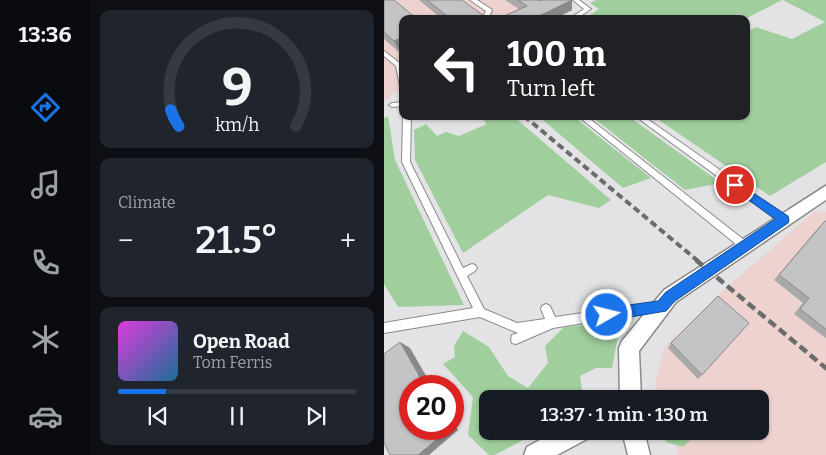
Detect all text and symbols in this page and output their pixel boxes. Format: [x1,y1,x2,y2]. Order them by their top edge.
text: 13:36 [19,21,71,48]
text: 100 m [507,33,606,75]
icon: left [424,35,489,100]
text: 9 [222,56,252,119]
text: Turn left [507,75,595,102]
icon: directions [28,90,63,125]
text: km/h [215,114,259,136]
pin [714,164,756,206]
icon: music [28,167,63,202]
icon: arrive [721,171,749,199]
text: Climate [118,193,176,212]
text: 21.5° [195,217,278,263]
text: − [118,224,133,257]
text: + [340,224,356,257]
icon: phone [28,245,63,280]
position arrow [580,288,632,340]
icon: climate [28,322,63,357]
text: Open Road [193,330,290,353]
text: Tom Ferris [193,353,272,372]
speed limit sign: 20 [399,375,464,440]
icon: car [28,399,63,434]
icon: previous [144,402,172,430]
icon: pause [223,402,251,430]
icon: next [302,402,330,430]
text: 13:37 · 1 min · 130 m [540,403,708,426]

